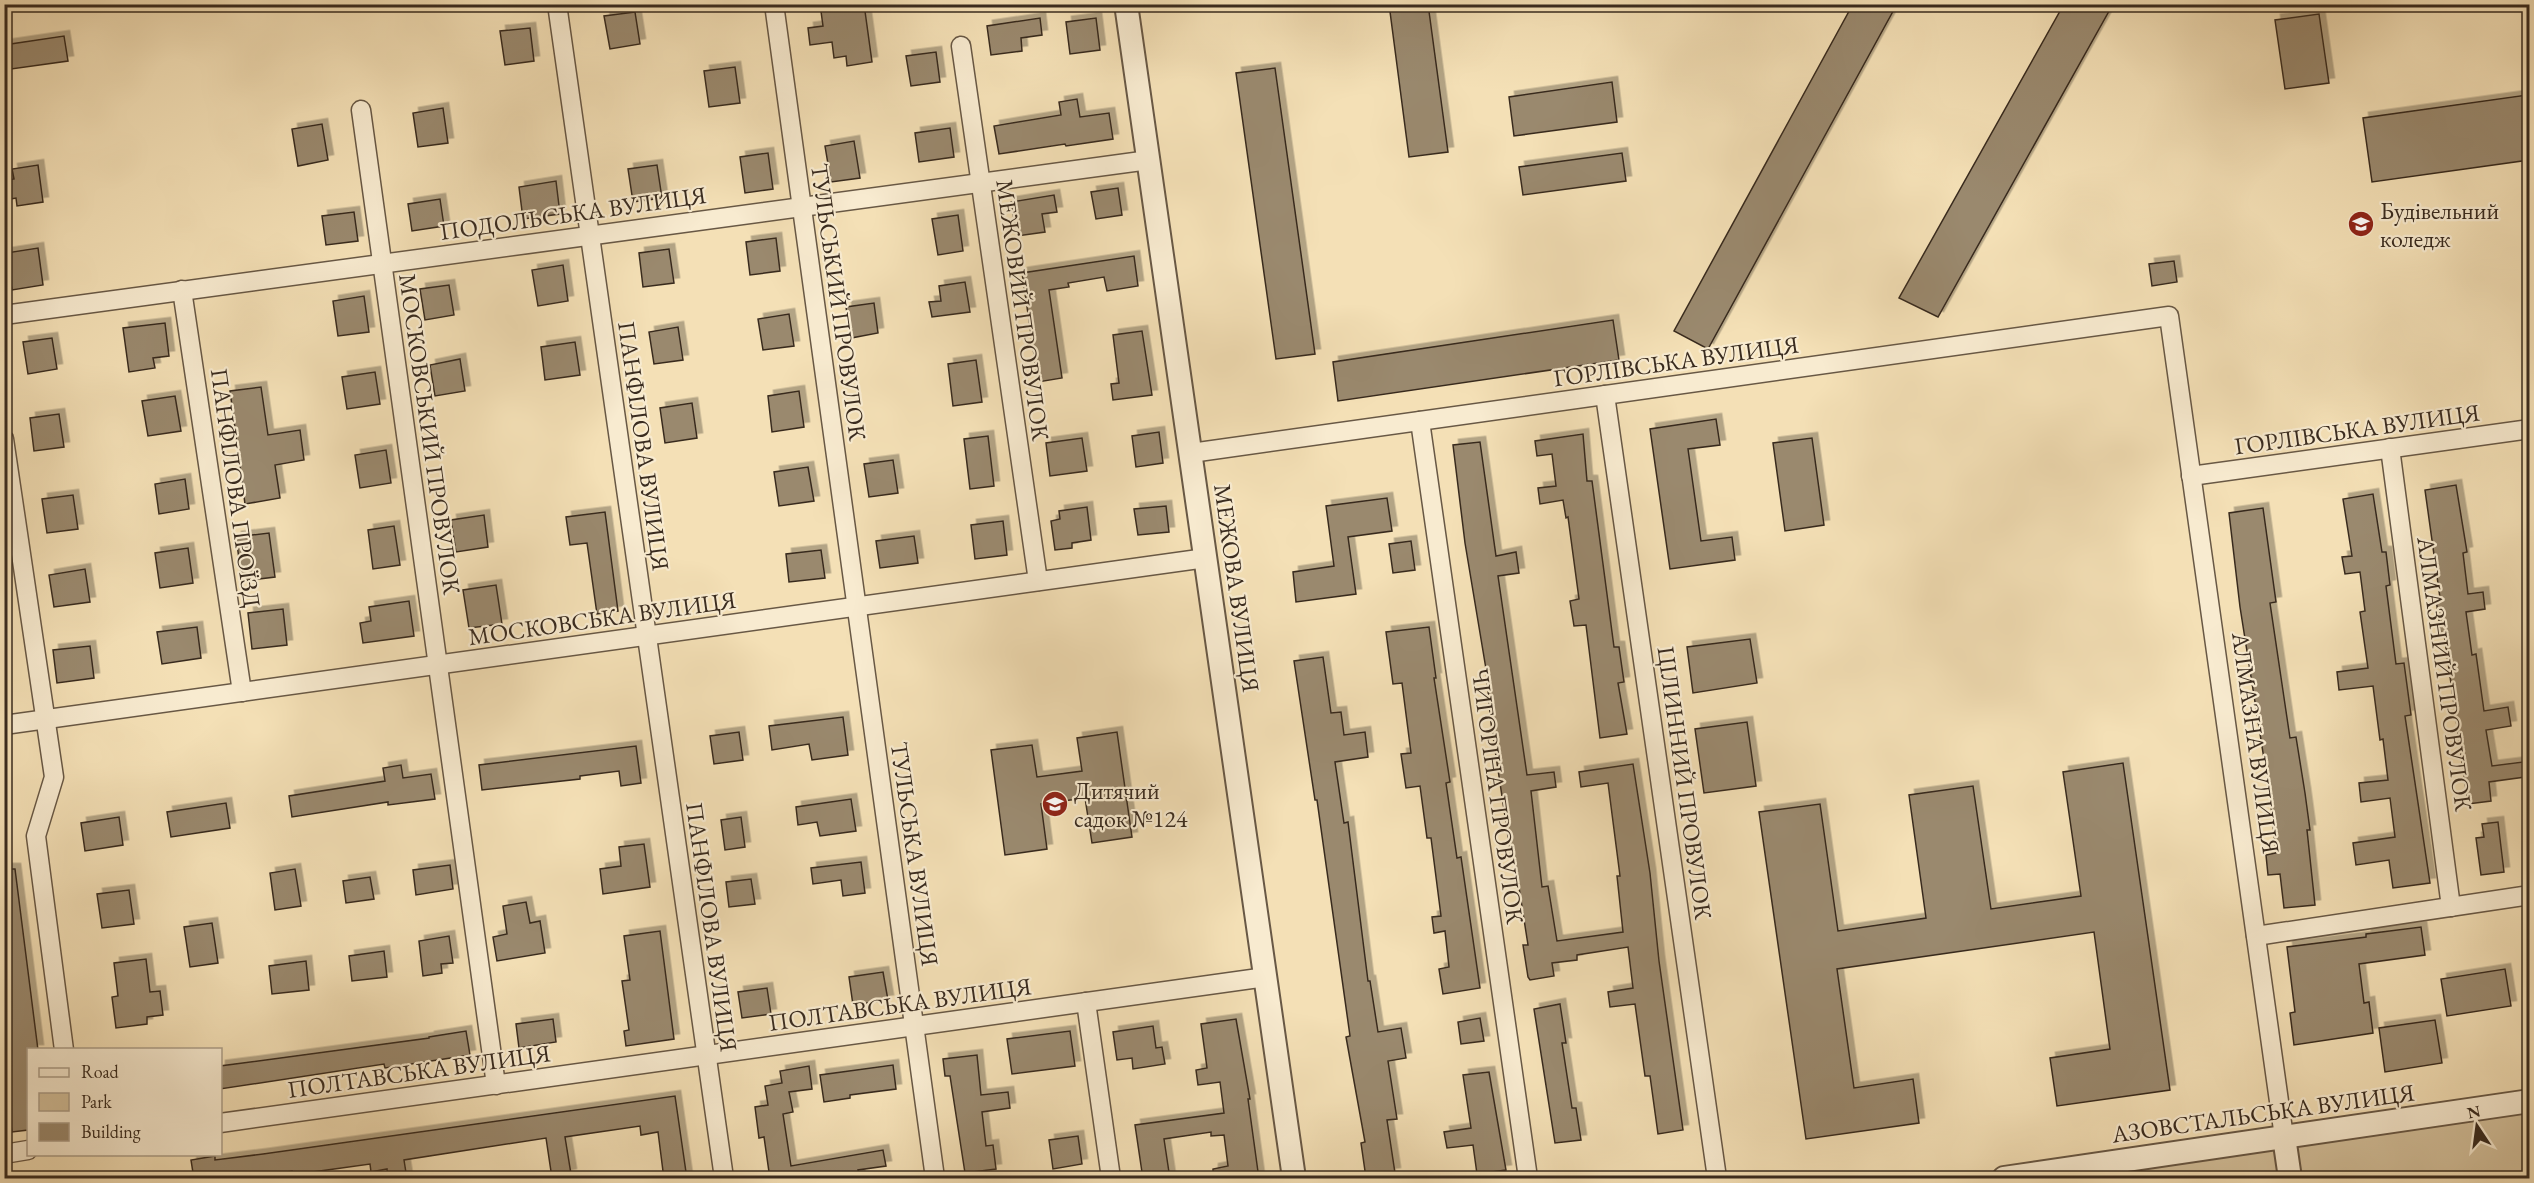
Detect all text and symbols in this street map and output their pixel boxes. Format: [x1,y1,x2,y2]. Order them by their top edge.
street label: ТУЛЬСЬКИЙ ПРОВУЛОК [804,161,874,443]
street label: МЕЖОВИЙ ПРОВУЛОК [989,177,1057,443]
street label: ПОДОЛЬСЬКА ВУЛИЦЯ [438,179,708,247]
place label: Будівельний коледж [2380,195,2499,254]
school or university icon: Будівельний коледж [2346,209,2376,239]
street label: МОСКОВСЬКИЙ ПРОВУЛОК [392,272,468,596]
street label: ПАНФІЛОВА ВУЛИЦЯ [611,319,677,573]
street label: ГОРЛІВСЬКА ВУЛИЦЯ [1551,328,1801,394]
street label: ПАНФІЛОВА ПРОЇЗД [204,366,268,610]
street label: ГОРЛІВСЬКА ВУЛИЦЯ [2232,396,2482,462]
street label: МЕЖОВА ВУЛИЦЯ [1207,482,1267,694]
street label: АЛМАЗНИЙ ПРОВУЛОК [2410,534,2480,813]
street label: МОСКОВСЬКА ВУЛИЦЯ [466,584,738,652]
street label: АЛМАЗНА ВУЛИЦЯ [2225,629,2287,856]
street label: ЦІЛИННИЙ ПРОВУЛОК [1650,644,1720,922]
street label: ЧИГОРІНА ПРОВУЛОК [1465,666,1531,926]
street label: ТУЛЬСЬКА ВУЛИЦЯ [884,740,946,968]
place label: Дитячий садок №124 [1074,775,1188,834]
school or university icon: Дитячий садок №124 [1040,789,1070,819]
street label: ПАНФІЛОВА ВУЛИЦЯ [679,800,745,1054]
street label: ПОЛТАВСЬКА ВУЛИЦЯ [766,970,1034,1038]
street label: ПОЛТАВСЬКА ВУЛИЦЯ [285,1037,553,1105]
legend [27,1048,222,1156]
text: Road [81,1060,120,1083]
street label: АЗОВСТАЛЬСЬКА ВУЛИЦЯ [2109,1076,2416,1150]
text: Park [81,1090,112,1113]
north arrow [2447,1096,2507,1156]
text: N [2465,1100,2482,1124]
text: Building [81,1120,141,1143]

